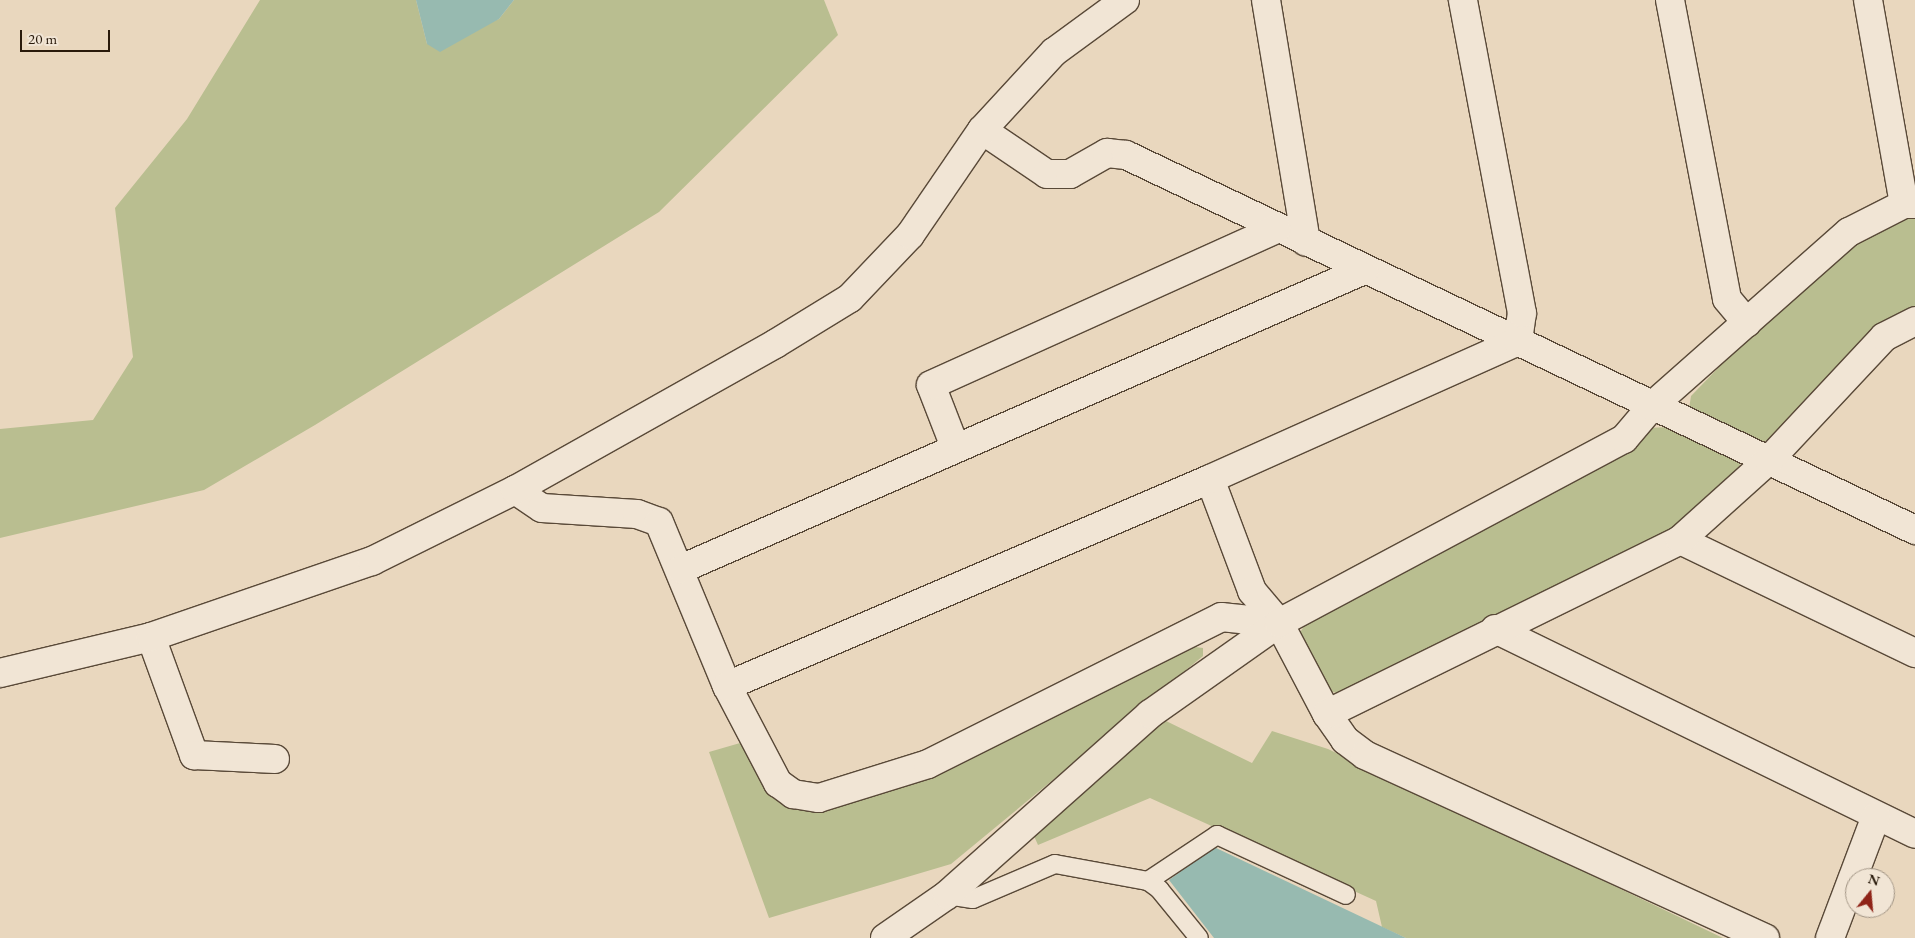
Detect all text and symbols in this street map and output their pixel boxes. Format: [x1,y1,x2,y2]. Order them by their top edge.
scale bar [22,20,112,52]
text: 20 m [28,29,57,48]
north arrow [1845,868,1895,918]
text: N [1866,869,1882,890]

